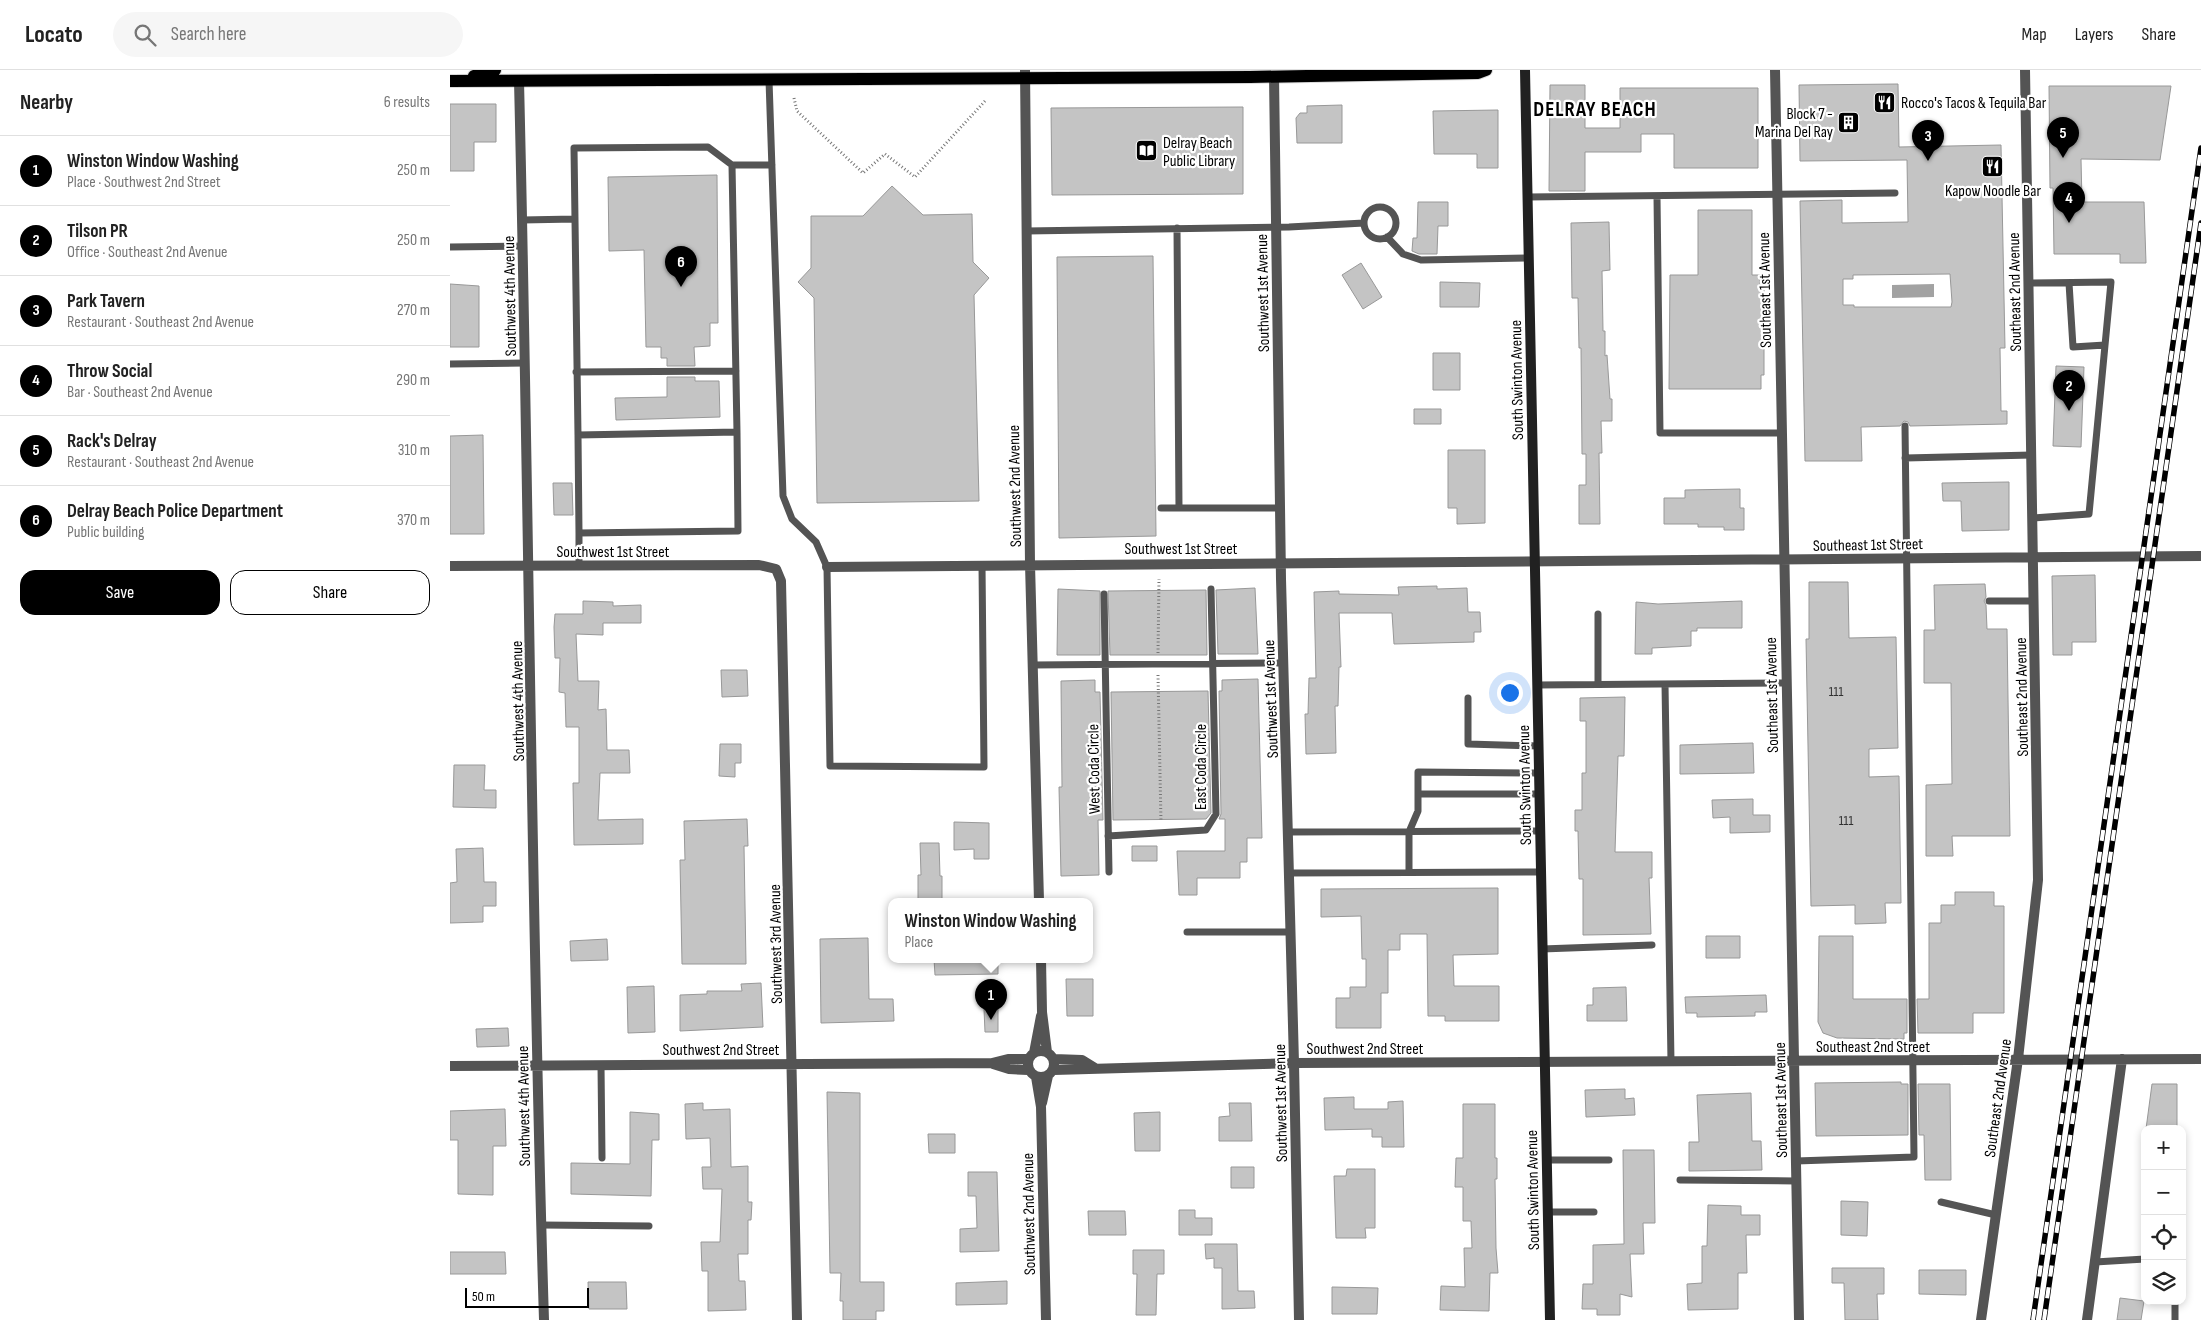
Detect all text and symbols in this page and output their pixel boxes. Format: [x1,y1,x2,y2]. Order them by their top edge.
search box [113,12,463,57]
text: Locato [25,20,83,49]
icon: search [131,21,159,49]
text: Search here [171,23,246,46]
text: Map [2022,24,2047,45]
text: Layers [2075,24,2114,45]
text: Share [2142,24,2176,45]
text: Nearby [20,90,73,115]
restaurant icon: Rocco's Tacos & Tequila Bar [1873,90,1897,114]
text: 6 results [384,93,430,112]
place label: Rocco's Tacos & Tequila Bar [1901,94,2047,113]
district label: DELRAY BEACH [1533,97,1657,122]
place label: Block 7 - Marina Del Ray [1755,105,1833,142]
building icon: Block 7 - Marina Del Ray [1837,110,1861,134]
pin: 5 [2047,117,2079,158]
pin: 3 [1912,120,1944,161]
place label: Delray Beach Public Library [1163,134,1235,171]
library icon: Delray Beach Public Library [1135,139,1159,163]
text: Winston Window Washing [67,150,239,173]
restaurant icon: Kapow Noodle Bar [1981,154,2005,178]
text: 1 [33,161,39,180]
text: 250 m [397,161,430,180]
text: Place · Southwest 2nd Street [67,173,221,192]
place label: Kapow Noodle Bar [1945,182,2041,201]
pin: 4 [2053,182,2085,223]
text: Tilson PR [67,220,128,243]
text: 2 [32,231,40,250]
text: 250 m [397,231,430,250]
street label: Southeast 1st Avenue [1755,232,1776,348]
street label: Southeast 2nd Avenue [2005,232,2026,352]
street label: Southwest 1st Avenue [1253,234,1274,352]
street label: Southwest 4th Avenue [500,236,521,356]
text: Office · Southeast 2nd Avenue [67,243,228,262]
pin: 6 [665,246,697,287]
text: Park Tavern [67,290,145,313]
text: 3 [32,301,40,320]
text: 270 m [397,301,430,320]
text: Restaurant · Southeast 2nd Avenue [67,313,254,332]
street label: South Swinton Avenue [1507,320,1528,440]
text: Throw Social [67,360,152,383]
pin: 2 [2053,370,2085,411]
text: 4 [32,371,40,390]
text: 290 m [396,371,430,390]
text: Bar · Southeast 2nd Avenue [67,383,213,402]
street label: Southwest 2nd Avenue [1005,425,1026,547]
text: Rack's Delray [67,430,157,453]
text: 5 [32,441,40,460]
text: 310 m [398,441,430,460]
text: Restaurant · Southeast 2nd Avenue [67,453,254,472]
text: Delray Beach Police Department [67,500,283,523]
text: 6 [32,511,40,530]
text: 370 m [397,511,430,530]
text: Public building [67,523,144,542]
street label: Southeast 1st Street [1813,535,1923,556]
street label: Southwest 1st Street [1125,540,1238,559]
street label: Southwest 1st Street [557,543,670,562]
button: Save [20,570,220,615]
button: Share [230,570,430,615]
street label: Southeast 1st Avenue [1762,637,1783,753]
street label: Southeast 2nd Avenue [2012,637,2033,757]
street label: Southwest 1st Avenue [1260,639,1283,758]
street label: Southwest 4th Avenue [508,641,529,761]
your location [1497,680,1523,706]
house number: 111 [1829,683,1843,700]
street label: West Coda Circle [1084,724,1105,814]
street label: East Coda Circle [1192,724,1211,810]
street label: South Swinton Avenue [1515,725,1536,845]
house number: 111 [1839,812,1853,829]
street label: Southwest 3rd Avenue [766,884,787,1004]
popup [888,898,1093,963]
text: Winston Window Washing [905,910,1076,933]
text: Place [905,933,933,952]
pin: 1 [975,979,1007,1020]
street label: Southeast 2nd Street [1816,1038,1930,1057]
street label: Southeast 2nd Avenue [1981,1038,2016,1159]
street label: Southwest 2nd Street [1307,1040,1424,1059]
street label: Southwest 2nd Street [663,1041,780,1060]
street label: Southeast 1st Avenue [1771,1042,1792,1158]
street label: Southwest 1st Avenue [1271,1044,1292,1162]
street label: Southwest 4th Avenue [514,1046,535,1166]
map controls [2141,1125,2186,1305]
button: + [2141,1125,2186,1170]
street label: South Swinton Avenue [1523,1130,1544,1250]
street label: Southwest 2nd Avenue [1019,1153,1040,1275]
button: − [2141,1170,2186,1215]
button: locate [2141,1215,2186,1260]
button: layers [2141,1260,2186,1305]
scale bar [465,1285,589,1308]
text: 50 m [472,1288,495,1305]

